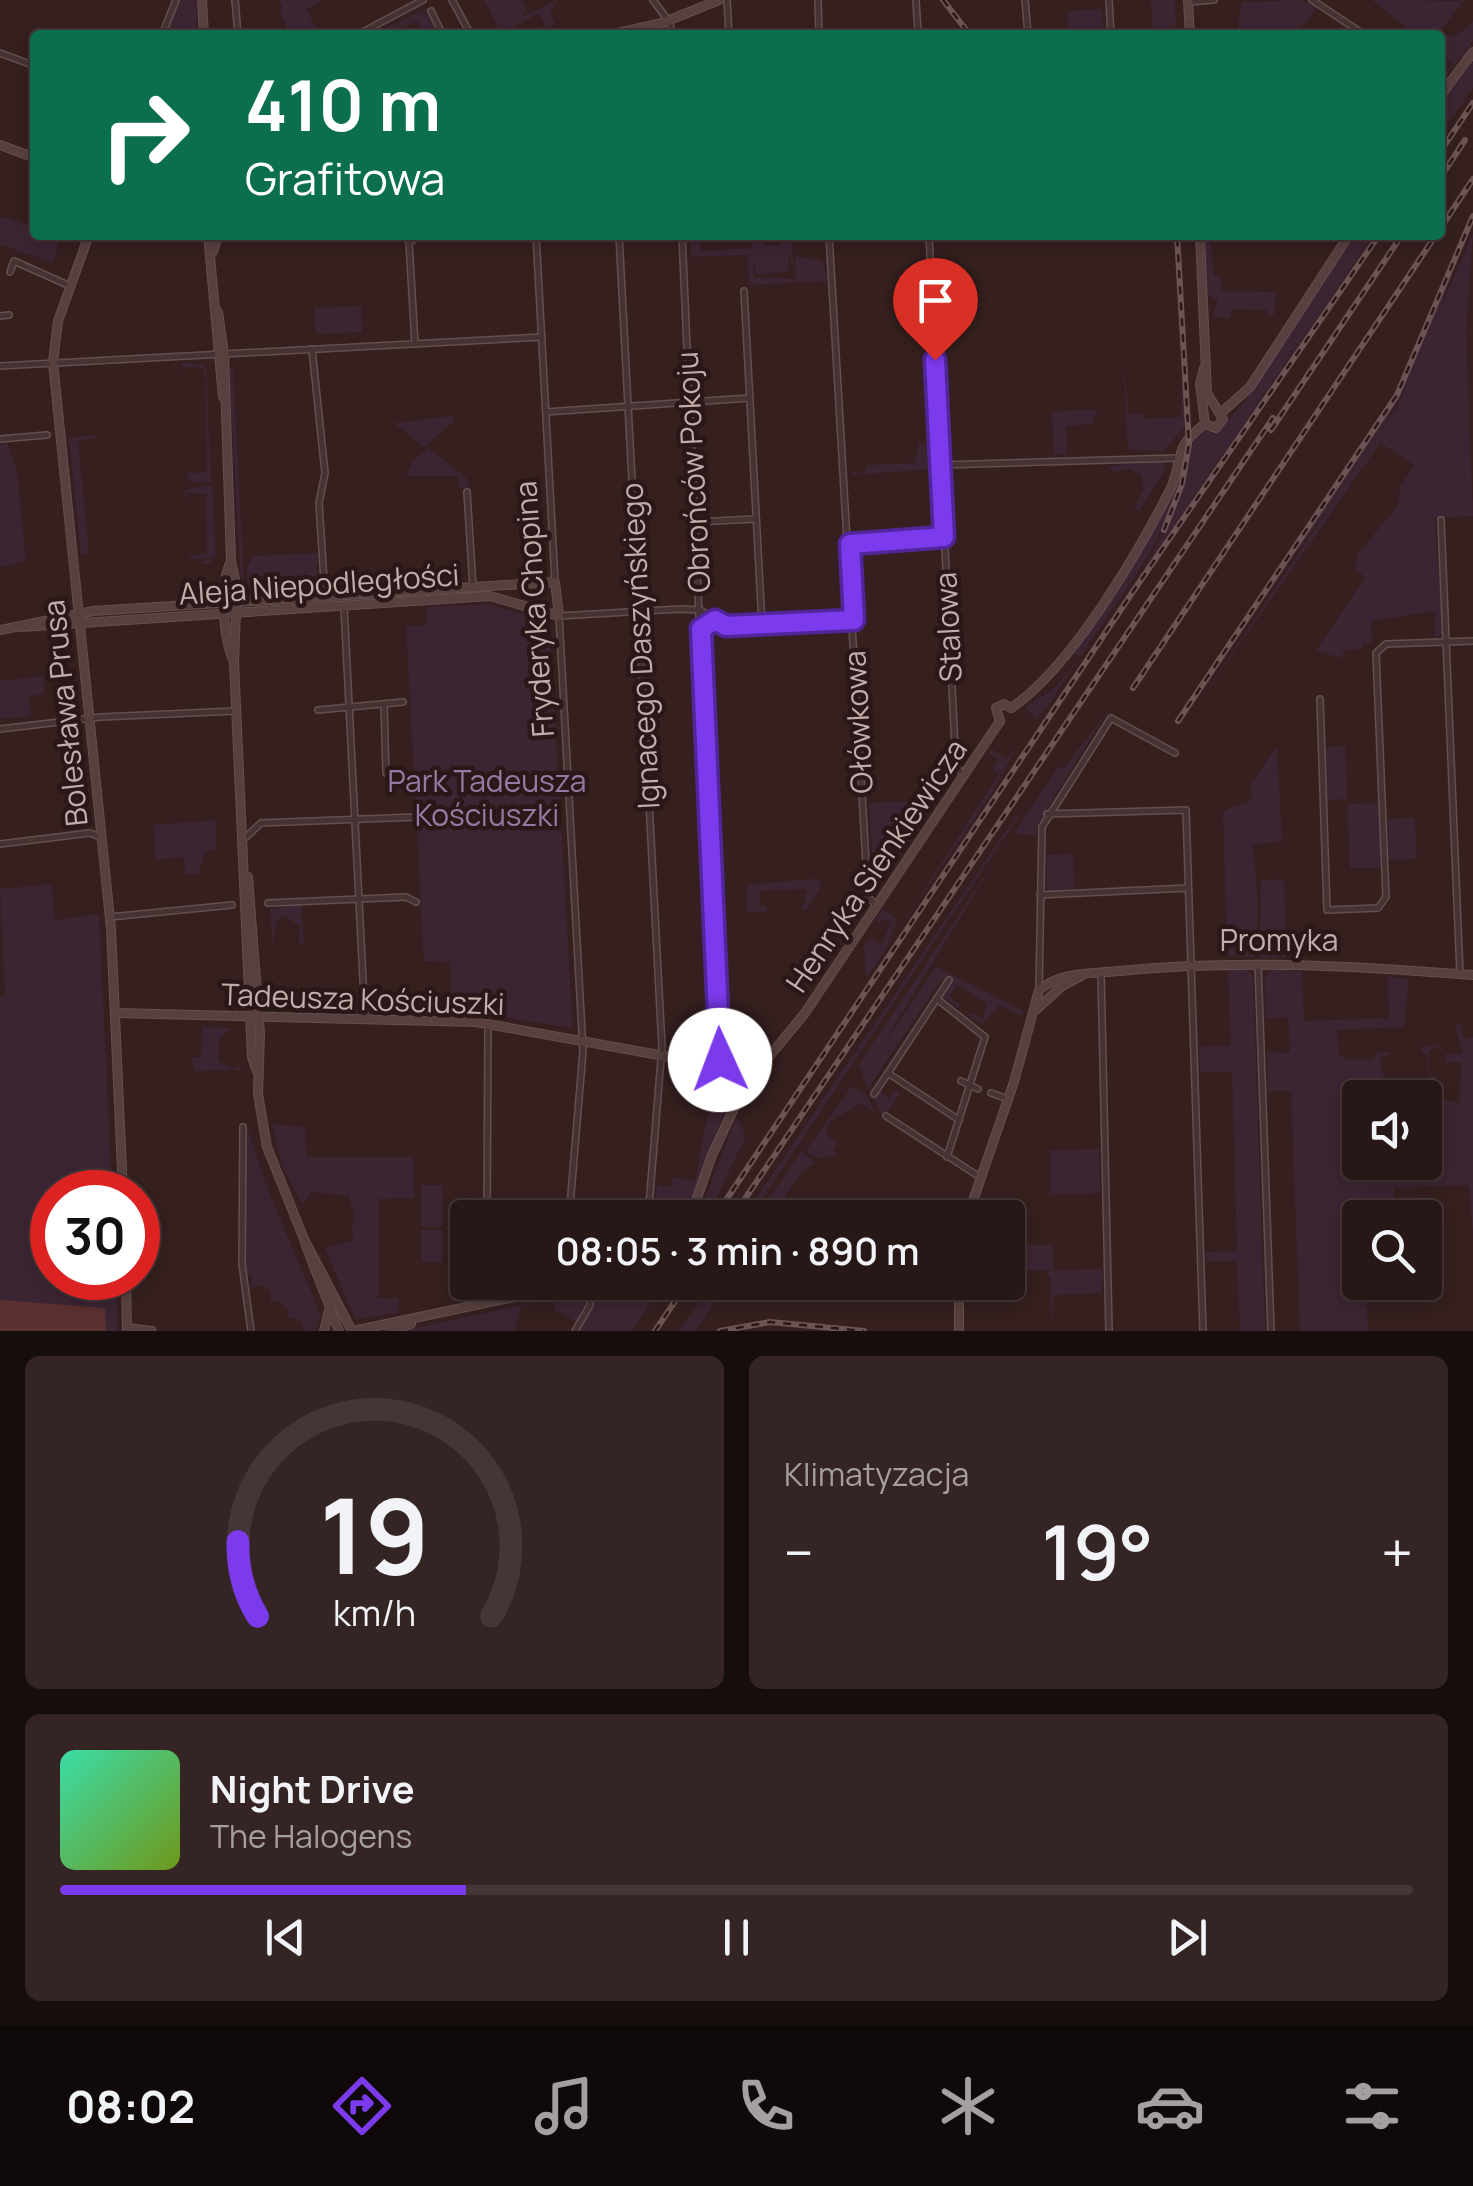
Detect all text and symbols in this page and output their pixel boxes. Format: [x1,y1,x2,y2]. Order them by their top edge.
text: 410 m [245,56,441,152]
icon: right [80,70,210,200]
text: Grafitowa [245,147,445,209]
pin [893,258,978,361]
icon: arrive [908,273,963,328]
street label: Obrońców Pokoju [666,351,719,594]
street label: Fryderyka Chopina [504,480,563,738]
street label: Ignacego Daszyńskiego [610,482,669,810]
street label: Aleja Niepodległości [177,553,461,614]
street label: Stalowa [924,571,971,683]
street label: Bolesława Prusa [32,598,97,828]
street label: Ołówkowa [833,650,882,795]
street label: Henryka Sienkiewicza [776,731,976,1000]
park label: Park Tadeusza Kościuszki [388,760,586,835]
street label: Promyka [1220,919,1338,960]
street label: Tadeusza Kościuszki [221,973,505,1024]
position arrow [668,1008,772,1112]
map controls [1342,1080,1442,1300]
button: sound [1342,1080,1442,1180]
speed limit sign: 30 [30,1170,160,1300]
button: search [1342,1200,1442,1300]
text: 08:05 · 3 min · 890 m [555,1224,920,1276]
text: Klimatyzacja [784,1452,969,1496]
text: 19 [319,1463,430,1605]
text: 19° [1041,1500,1154,1603]
text: − [784,1514,814,1590]
text: + [1381,1514,1413,1590]
text: km/h [333,1588,416,1637]
text: Night Drive [210,1762,415,1814]
text: The Halogens [210,1814,412,1858]
icon: previous [258,1910,313,1965]
icon: pause [709,1910,764,1965]
icon: next [1160,1910,1215,1965]
icon: directions [327,2071,397,2141]
icon: music [529,2071,599,2141]
icon: phone [731,2071,801,2141]
icon: climate [933,2071,1003,2141]
icon: car [1135,2071,1205,2141]
icon: filters [1337,2071,1407,2141]
text: 08:02 [66,2075,195,2137]

